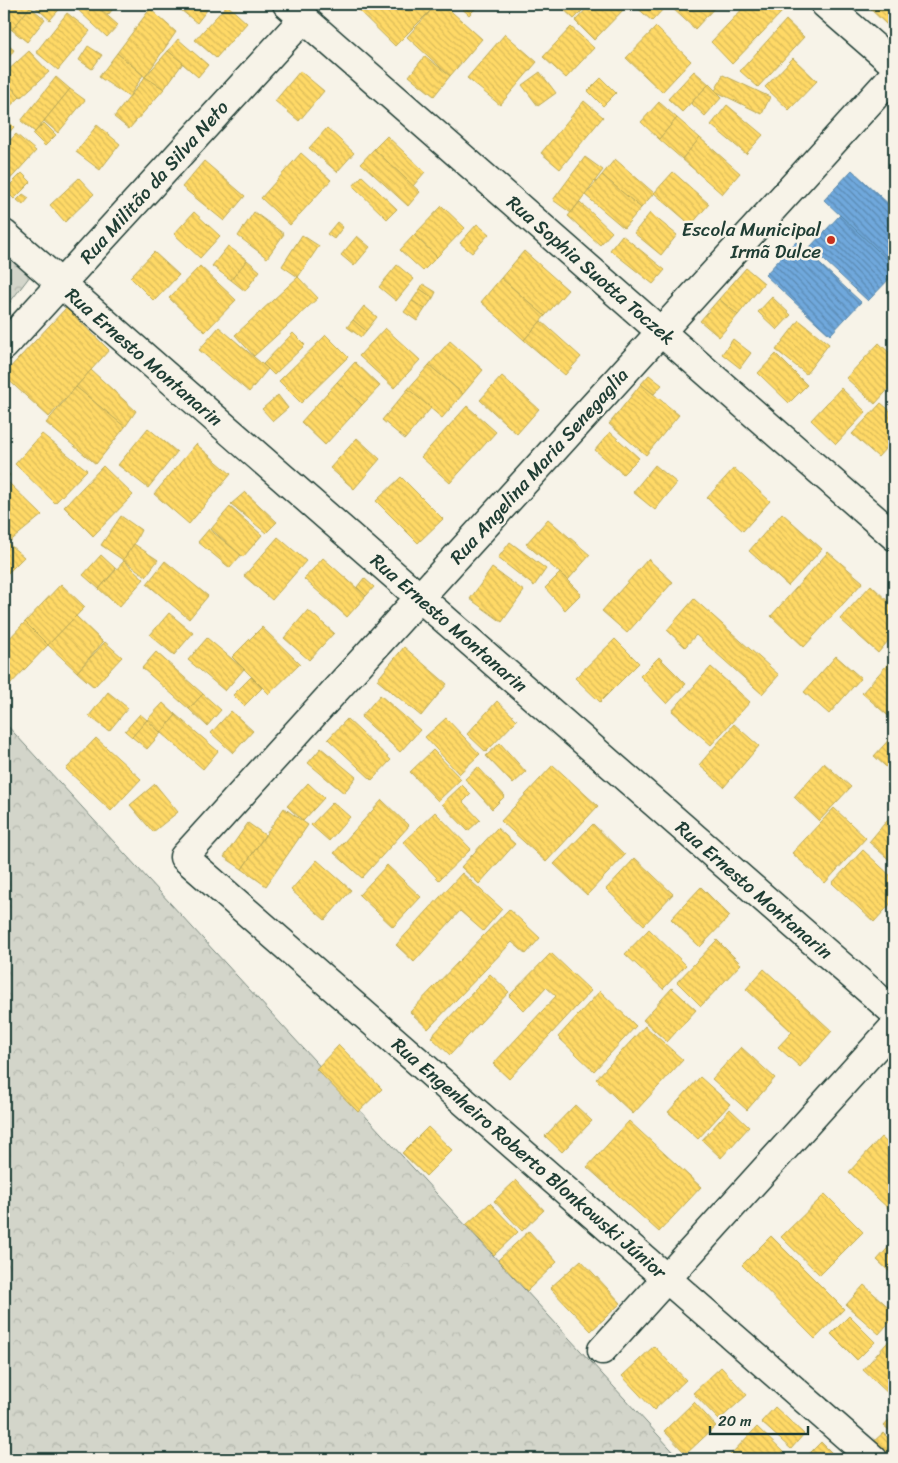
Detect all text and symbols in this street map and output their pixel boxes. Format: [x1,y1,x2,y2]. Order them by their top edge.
street label: Rua Militão da Silva Neto [71,92,237,271]
street label: Rua Sophia Suotta Toczek [499,187,683,353]
place label: Escola Municipal Irmã Dulce [682,213,822,268]
marker: Escola Municipal Irmã Dulce [825,234,837,246]
street label: Rua Ernesto Montanarin [58,279,230,435]
street label: Rua Angelina Maria Senegaglia [441,360,637,572]
street label: Rua Ernesto Montanarin [363,545,535,701]
street label: Rua Ernesto Montanarin [668,812,840,968]
street label: Rua Engenheiro Roberto Blonkowski Júnior [384,1029,675,1288]
scale bar [710,1403,808,1435]
text: 20 m [718,1408,752,1434]

